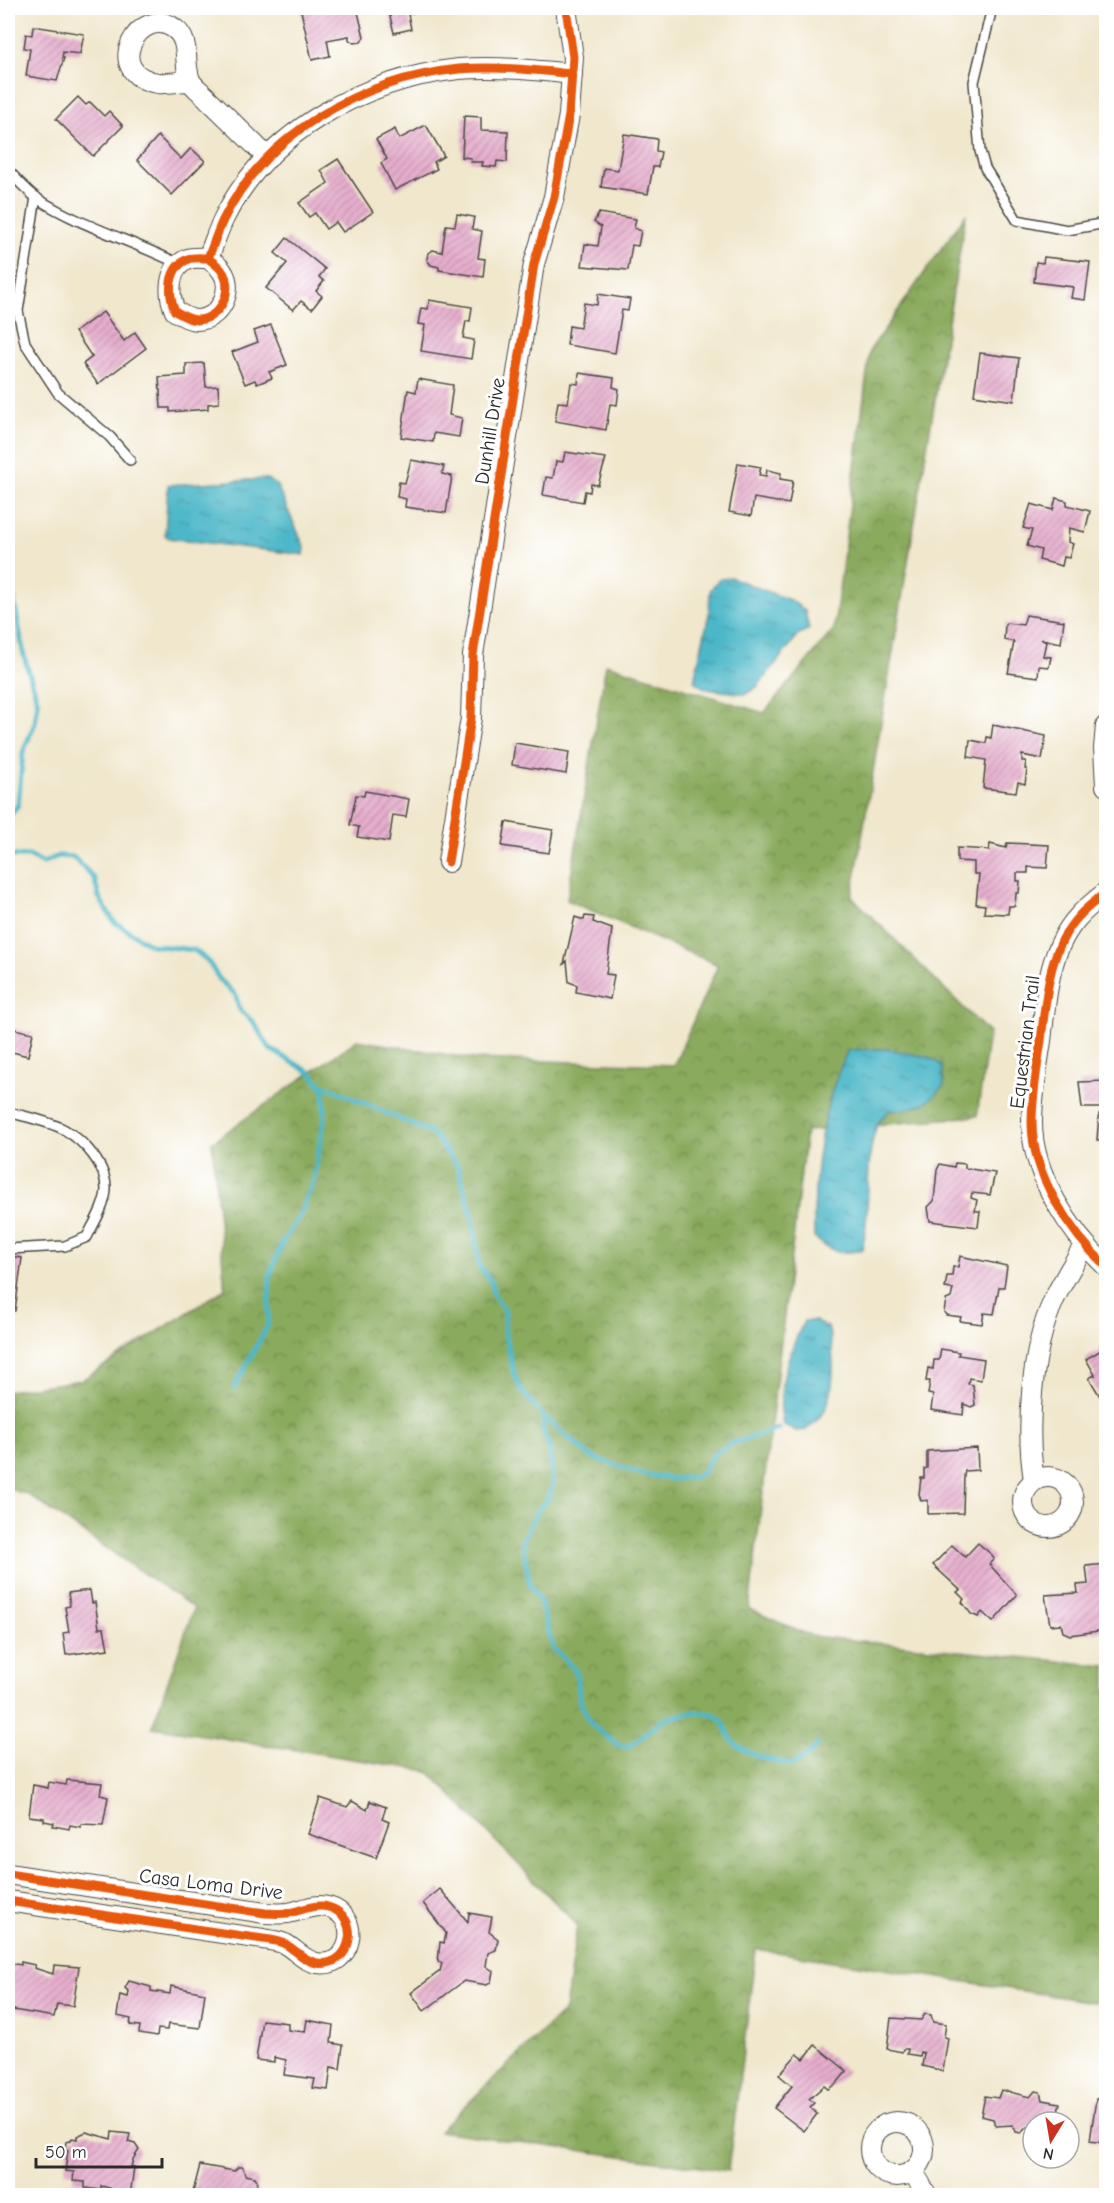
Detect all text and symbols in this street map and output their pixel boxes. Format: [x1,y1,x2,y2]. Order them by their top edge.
street label: Dunhill Drive [470,376,510,486]
street label: Equestrian Trail [1005,974,1045,1110]
street label: Casa Loma Drive [138,1864,284,1904]
north arrow [1021,2110,1081,2170]
scale bar [36,2131,162,2169]
text: 50 m [45,2142,87,2163]
text: N [1041,2144,1055,2164]

